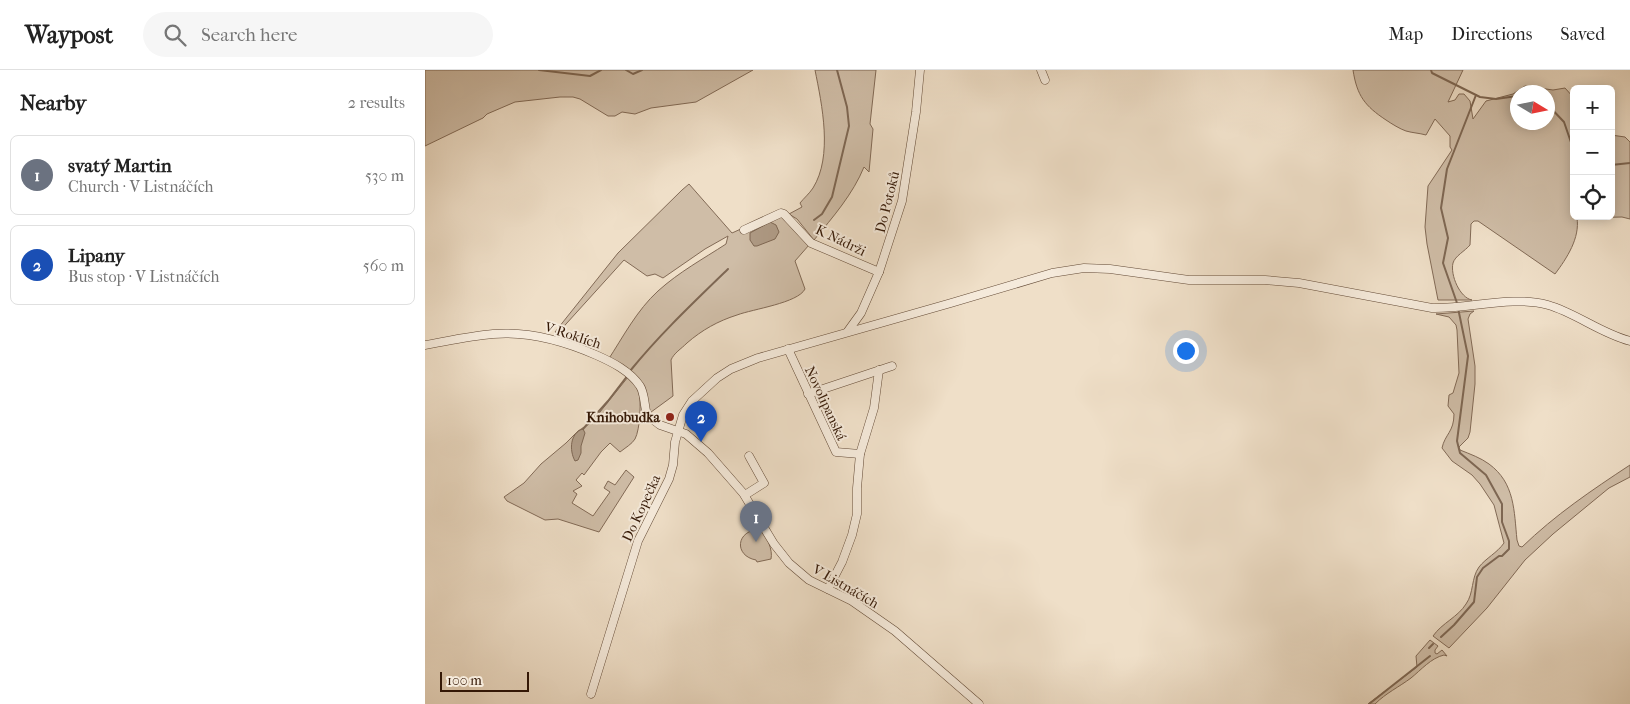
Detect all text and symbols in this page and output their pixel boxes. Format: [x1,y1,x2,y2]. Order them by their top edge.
search box [143,12,493,57]
text: Waypost [25,21,113,49]
icon: search [161,21,189,49]
text: Search here [201,24,297,46]
text: Map [1389,24,1423,45]
text: Directions [1451,24,1532,45]
text: Saved [1560,24,1605,45]
north arrow [1510,85,1555,130]
map controls [1570,85,1615,220]
button: + [1570,85,1615,130]
text: Nearby [20,91,86,115]
text: 2 results [348,93,405,112]
button: − [1570,130,1615,175]
text: svatý Martin [68,155,172,177]
text: 1 [34,166,40,185]
text: 530 m [365,166,404,185]
street label: Do Potoků [872,169,903,235]
button: locate [1570,175,1615,220]
text: Church · V Listnáčích [68,177,214,196]
street label: K Nádrži [813,221,869,260]
text: Lipany [68,245,125,267]
text: 2 [33,256,41,275]
text: 560 m [363,256,404,275]
text: Bus stop · V Listnáčích [68,267,220,286]
street label: V Roklích [542,318,603,353]
your location [1173,338,1199,364]
street label: Novolipanská [801,363,850,443]
pin: 2 [685,401,717,442]
place label: Knihobudka [586,409,661,426]
marker: Knihobudka [664,411,676,423]
street label: Do Kopečka [619,471,665,544]
pin: 1 [740,501,772,542]
street label: V Listnáčích [809,560,882,612]
scale bar [440,669,529,692]
text: 100 m [447,672,482,689]

